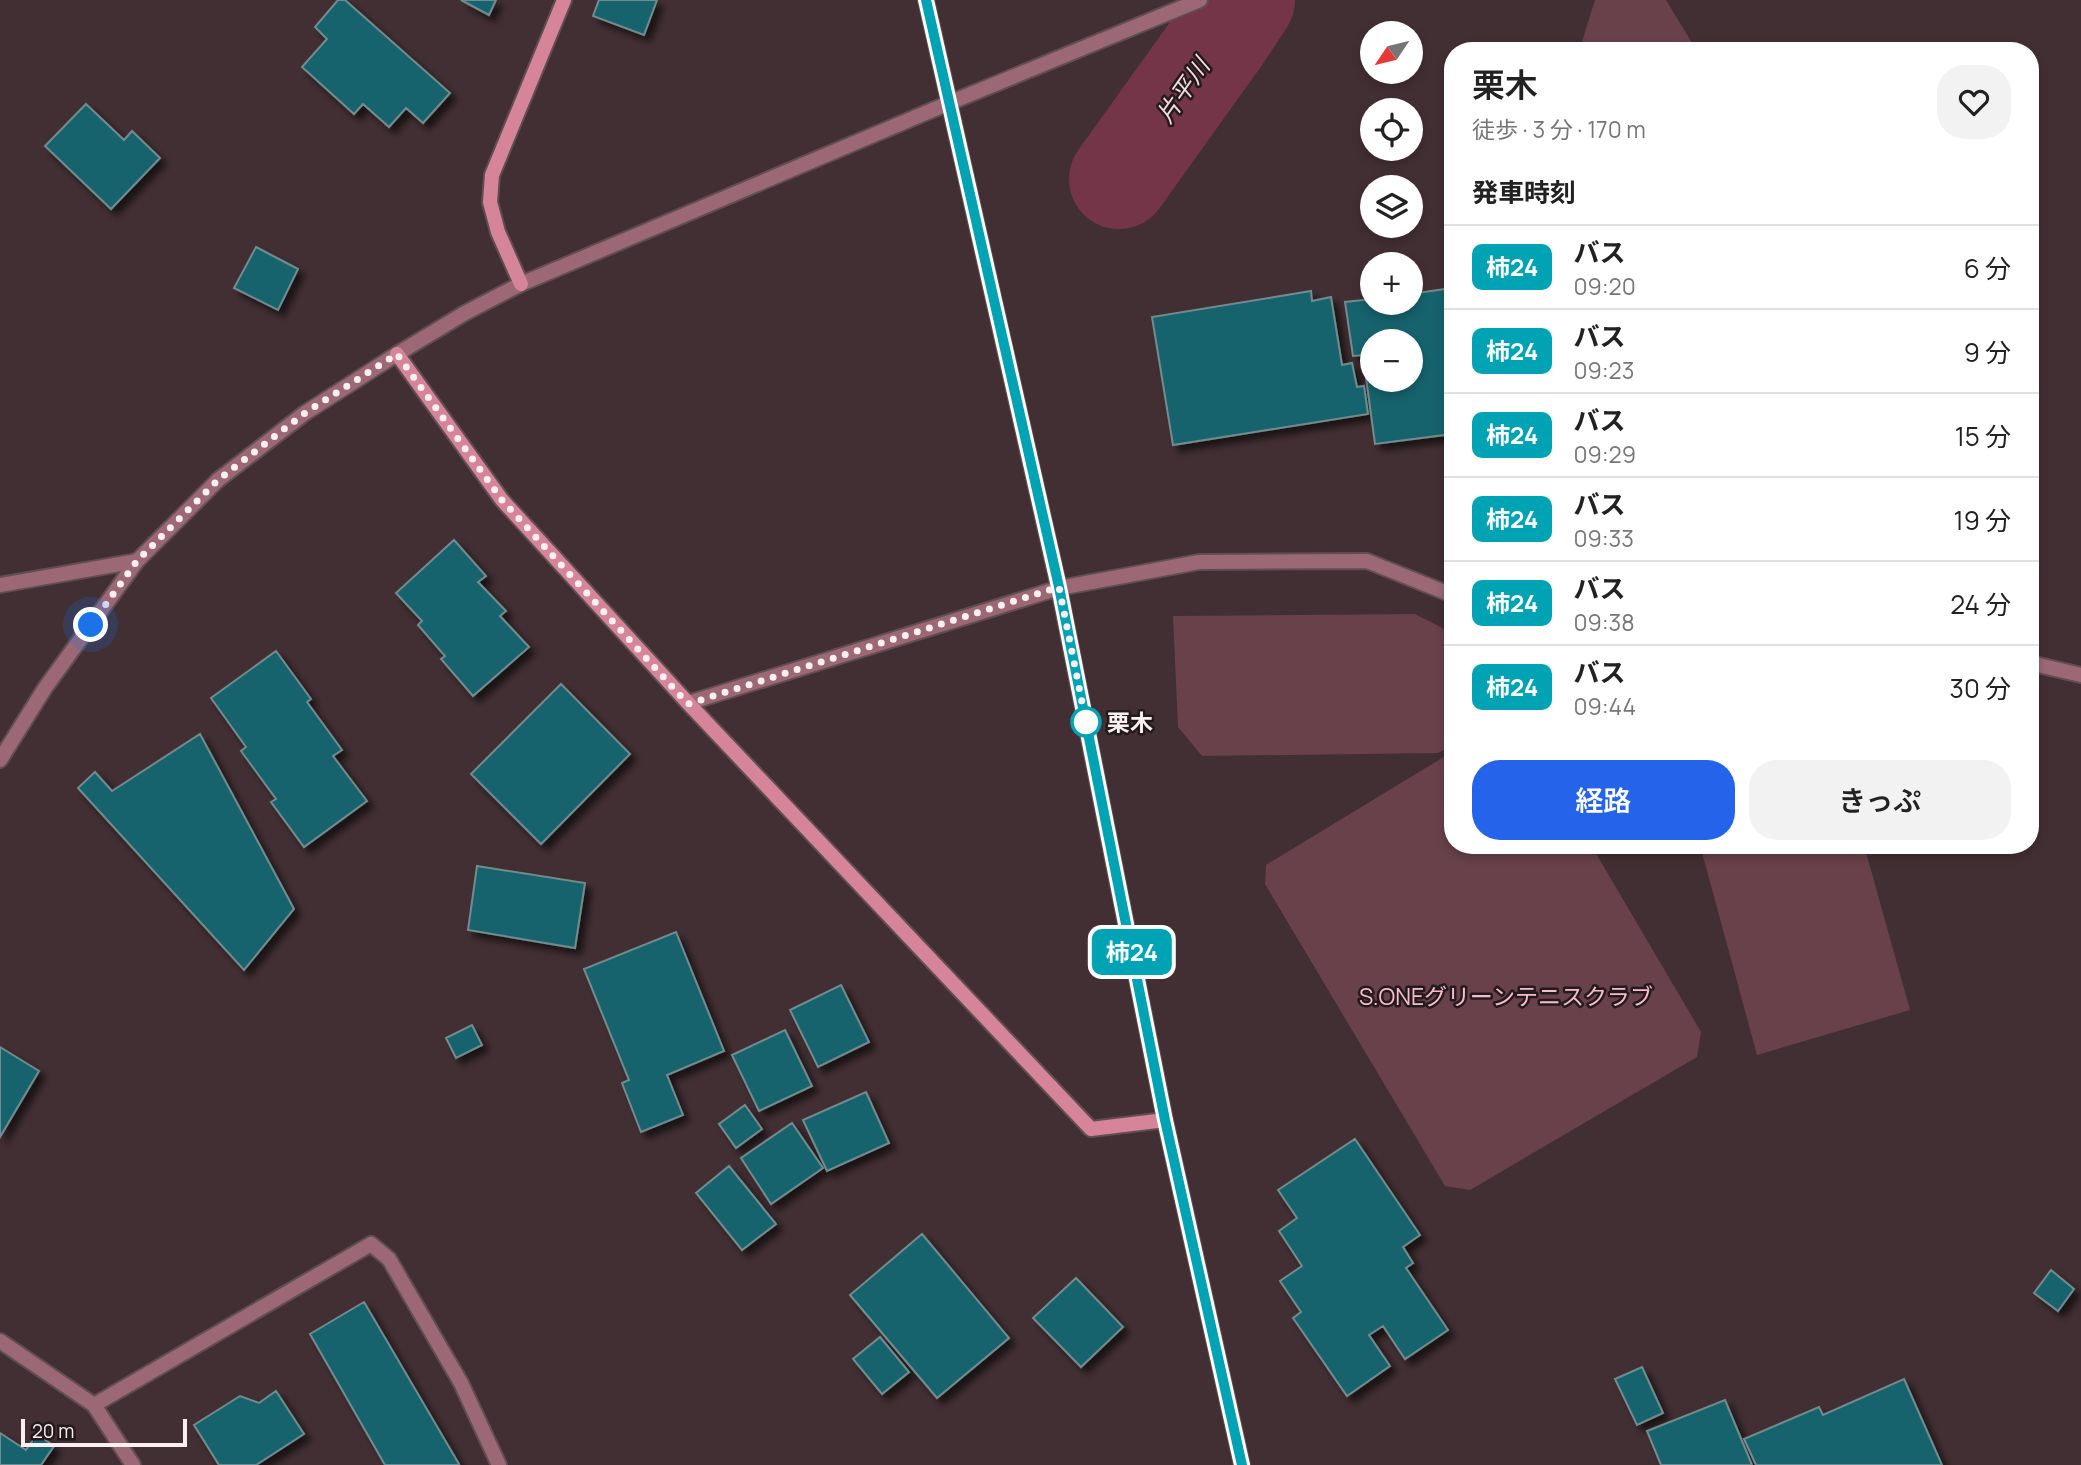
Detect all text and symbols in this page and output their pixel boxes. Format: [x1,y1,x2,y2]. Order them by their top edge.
north arrow [1360,21,1423,84]
map controls [1360,21,1423,392]
water label: 片平川 [1148,49,1218,129]
text: 栗木 [1472,62,1538,107]
button: heart [1937,65,2011,139]
button: locate [1360,98,1423,161]
text: 徒歩 · 3 分 · 170 m [1472,113,1646,145]
text: 発車時刻 [1472,174,1576,210]
button: layers [1360,175,1423,238]
text: バス [1573,234,1625,270]
text: 柿24 [1486,250,1538,283]
text: 6 分 [1964,250,2011,286]
button: + [1360,252,1423,315]
text: 09:20 [1573,270,1636,302]
text: バス [1573,318,1625,354]
button: − [1360,329,1423,392]
text: 柿24 [1486,334,1538,367]
text: 9 分 [1964,334,2011,370]
text: 09:23 [1573,354,1634,386]
text: バス [1573,402,1625,438]
text: 柿24 [1486,418,1538,451]
text: 15 分 [1955,418,2011,454]
text: 09:29 [1573,438,1636,470]
text: バス [1573,486,1625,522]
text: 柿24 [1486,502,1538,535]
text: 19 分 [1954,502,2011,538]
text: 09:33 [1573,522,1634,554]
text: バス [1573,570,1625,606]
text: 柿24 [1486,586,1538,619]
text: 24 分 [1950,586,2011,622]
text: 09:38 [1573,606,1635,638]
your location [73,607,108,642]
text: バス [1573,654,1625,690]
text: 柿24 [1486,670,1538,703]
text: 30 分 [1950,670,2011,706]
text: 09:44 [1573,690,1636,722]
place label: 栗木 [1107,706,1153,738]
marker: 栗木 [1071,707,1101,737]
button: 経路 [1472,760,1735,840]
button: きっぷ [1749,760,2011,840]
line badge: 柿24 [1092,929,1172,975]
text: 柿24 [1106,935,1158,968]
park label: S.ONEグリーンテニスクラブ [1359,980,1653,1012]
scale bar [21,1416,187,1448]
text: 20 m [32,1418,74,1444]

